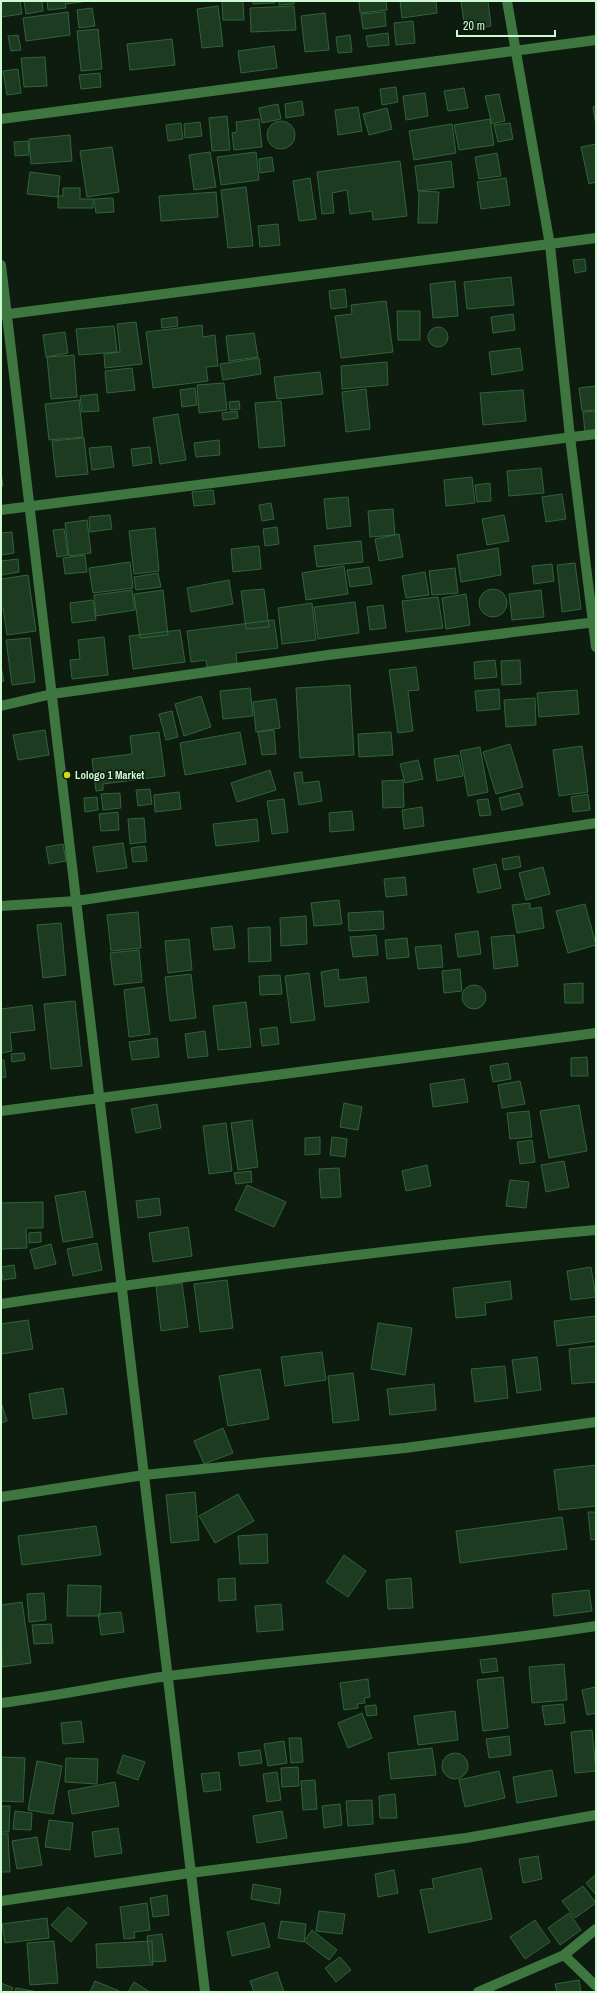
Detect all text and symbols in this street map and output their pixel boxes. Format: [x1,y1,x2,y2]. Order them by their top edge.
scale bar [457,12,555,38]
text: 20 m [463,18,485,34]
place label: Lologo 1 Market [75,768,144,782]
marker: Lologo 1 Market [62,770,72,780]

